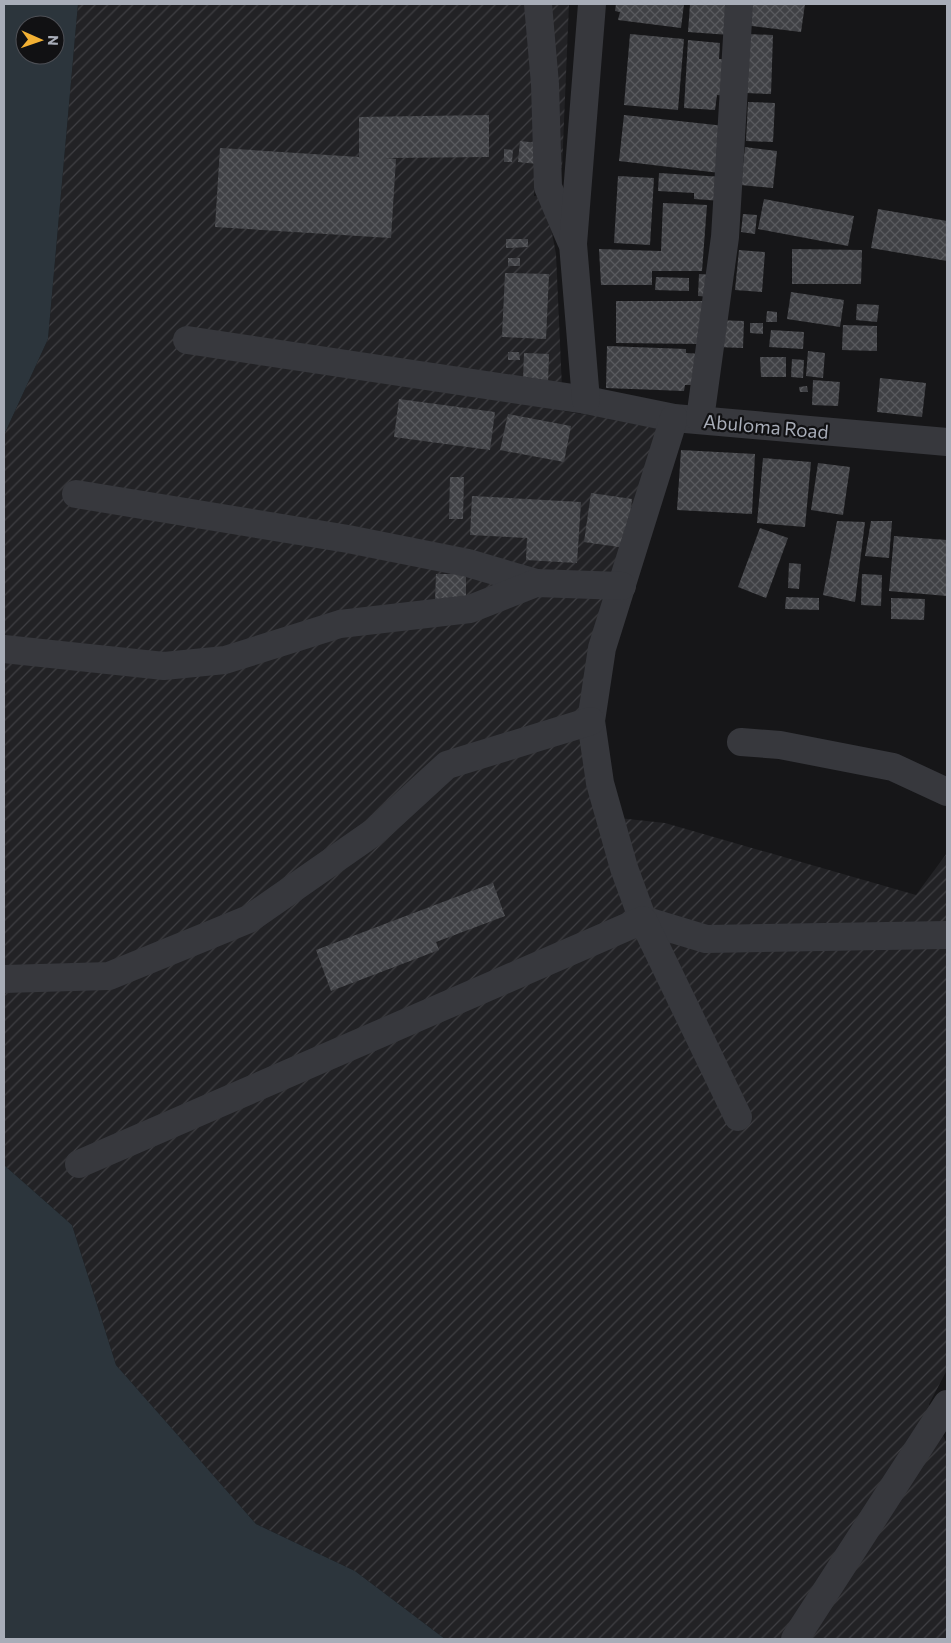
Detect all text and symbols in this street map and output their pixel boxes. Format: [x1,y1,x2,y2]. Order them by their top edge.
north arrow [15,15,65,65]
text: N [45,35,62,46]
street label: Abuloma Road [702,409,830,443]

